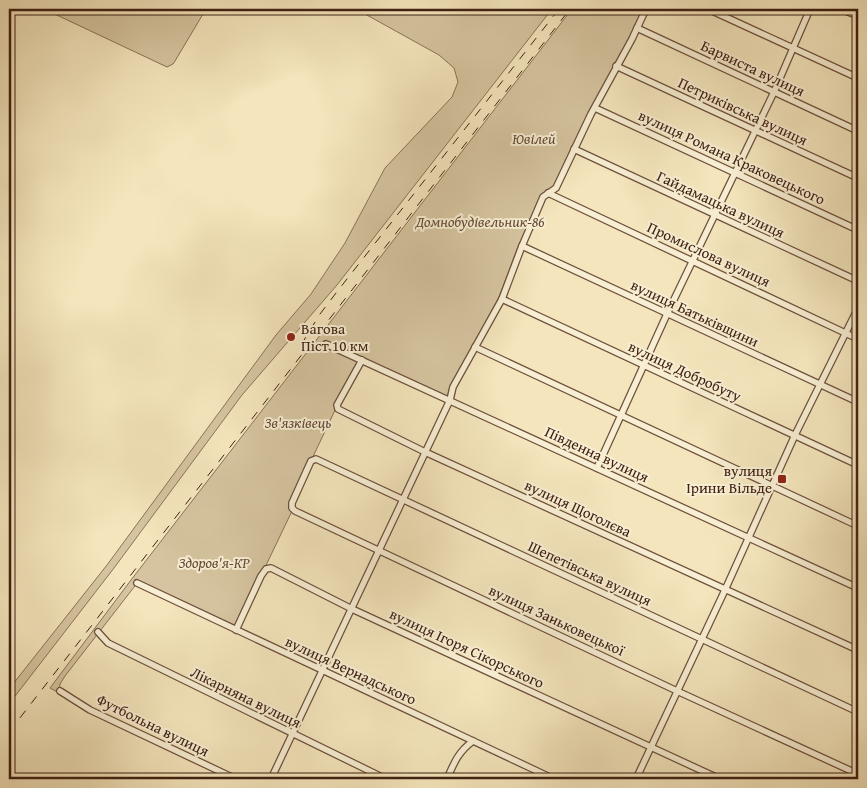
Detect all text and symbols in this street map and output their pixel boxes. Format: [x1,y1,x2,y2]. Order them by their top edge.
street label: Барвиста вулиця [698,35,809,101]
street label: Петриківська вулиця [675,72,812,150]
street label: вулиця Романа Краковецького [635,104,829,210]
park label: Ювілей [512,128,556,149]
street label: Гайдамацька вулиця [654,165,789,243]
park label: Домнобудівельник-86 [414,211,545,232]
street label: Промислова вулиця [644,216,774,292]
street label: вулиця Батьківщини [628,274,763,352]
place label: Вагова Піст 10 км [301,318,369,356]
marker: Вагова Піст 10 км [285,331,297,343]
street label: вулиця Добробуту [625,336,745,407]
park label: Зв'язківець [265,412,331,433]
street label: Південна вулиця [542,421,653,487]
place label: вулиця Ірини Вільде [686,460,772,498]
marker: вулиця Ірини Вільде [776,473,788,485]
street label: вулиця Щоголєва [521,474,635,542]
street label: Шепетівська вулиця [525,535,656,611]
park label: Здоров'я-КР [179,552,250,573]
street label: вулиця Заньковецької [486,579,629,661]
street label: вулиця Ігоря Сікорського [386,603,548,693]
street label: вулиця Вернадського [282,630,420,710]
street label: Лікарняна вулиця [187,661,305,733]
street label: Футбольна вулиця [93,689,213,762]

